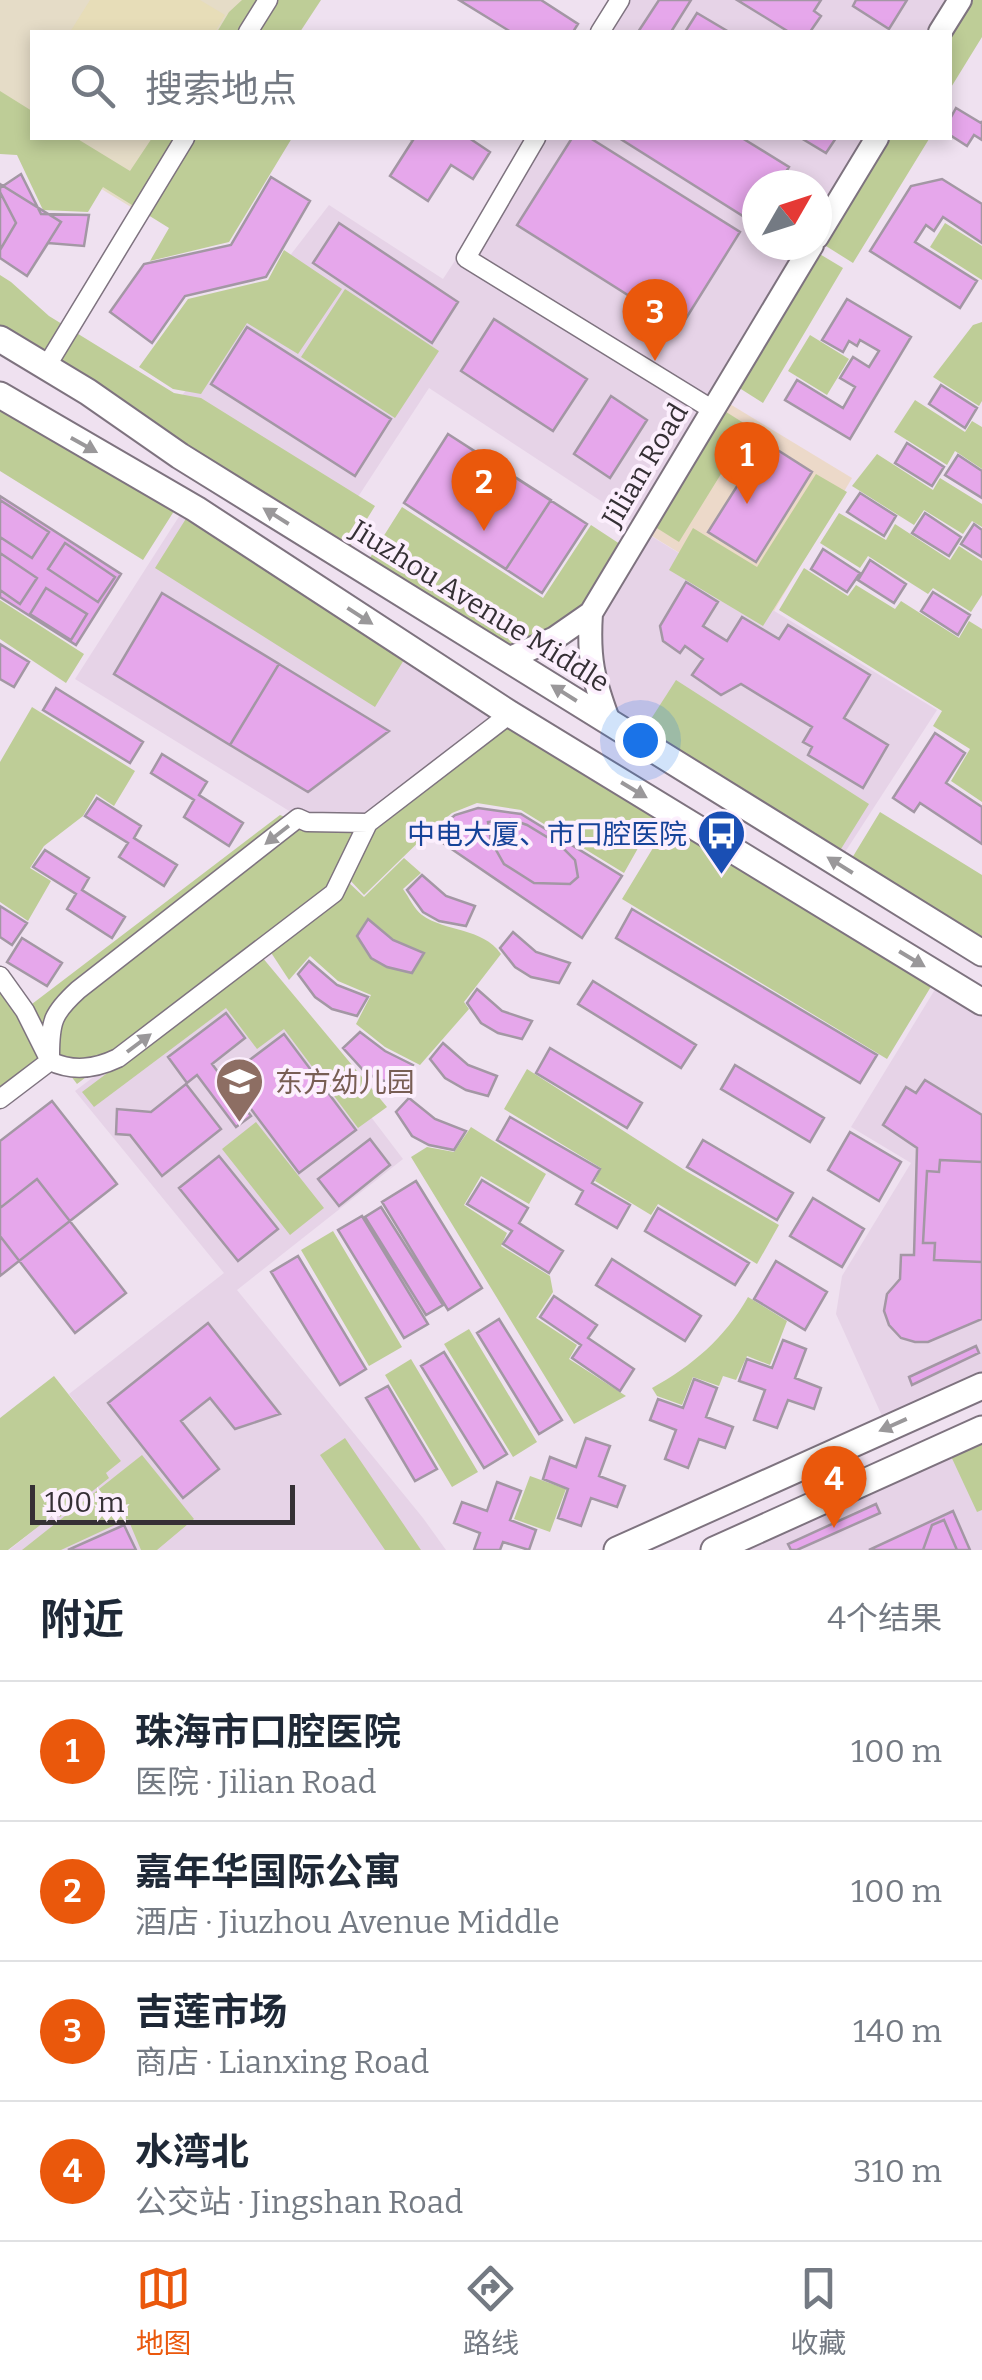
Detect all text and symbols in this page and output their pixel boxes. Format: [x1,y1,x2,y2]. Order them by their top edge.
search box [30,30,952,140]
icon: search [65,58,120,113]
text: 搜索地点 [145,66,297,112]
north arrow [742,170,832,260]
pin: 3 [622,278,688,361]
street label: Jilian Road [595,397,695,534]
pin: 1 [714,422,780,504]
one-way arrow [69,436,98,453]
pin: 2 [452,448,516,531]
one-way arrow [262,507,290,525]
street label: Jiuzhou Avenue Middle [344,512,615,699]
one-way arrow [346,606,373,624]
one-way arrow [550,685,577,703]
your location [615,715,666,766]
one-way arrow [620,781,648,798]
bus stop icon: 中电大厦、市口腔医院 [696,808,748,876]
place label: 中电大厦、市口腔医院 [407,818,687,851]
one-way arrow [264,824,290,844]
one-way arrow [826,856,853,875]
one-way arrow [898,950,926,967]
one-way arrow [125,1032,151,1053]
school or university icon: 东方幼儿园 [214,1056,266,1124]
place label: 东方幼儿园 [275,1066,415,1099]
one-way arrow [878,1417,908,1433]
pin: 4 [802,1446,866,1528]
scale bar [30,1480,295,1524]
text: 100 m [45,1486,125,1519]
text: 附近 [40,1595,124,1645]
text: 4个结果 [827,1599,942,1637]
text: 珠海市口腔医院 [135,1709,401,1755]
text: 1 [66,1732,79,1770]
text: 100 m [851,1732,942,1770]
text: 医院 · Jilian Road [135,1763,376,1801]
text: 嘉年华国际公寓 [135,1849,401,1895]
text: 2 [63,1872,82,1910]
text: 100 m [851,1872,942,1910]
text: 酒店 · Jiuzhou Avenue Middle [135,1903,560,1941]
text: 吉莲市场 [135,1989,287,2035]
text: 3 [63,2012,82,2050]
text: 140 m [853,2012,942,2050]
text: 商店 · Lianxing Road [135,2043,429,2081]
text: 水湾北 [135,2129,249,2175]
text: 4 [63,2152,82,2190]
text: 310 m [853,2152,942,2190]
text: 公交站 · Jingshan Road [135,2183,463,2221]
tab: 地图 [136,2261,192,2361]
tab: 路线 [463,2261,519,2361]
tab: 收藏 [790,2261,846,2361]

